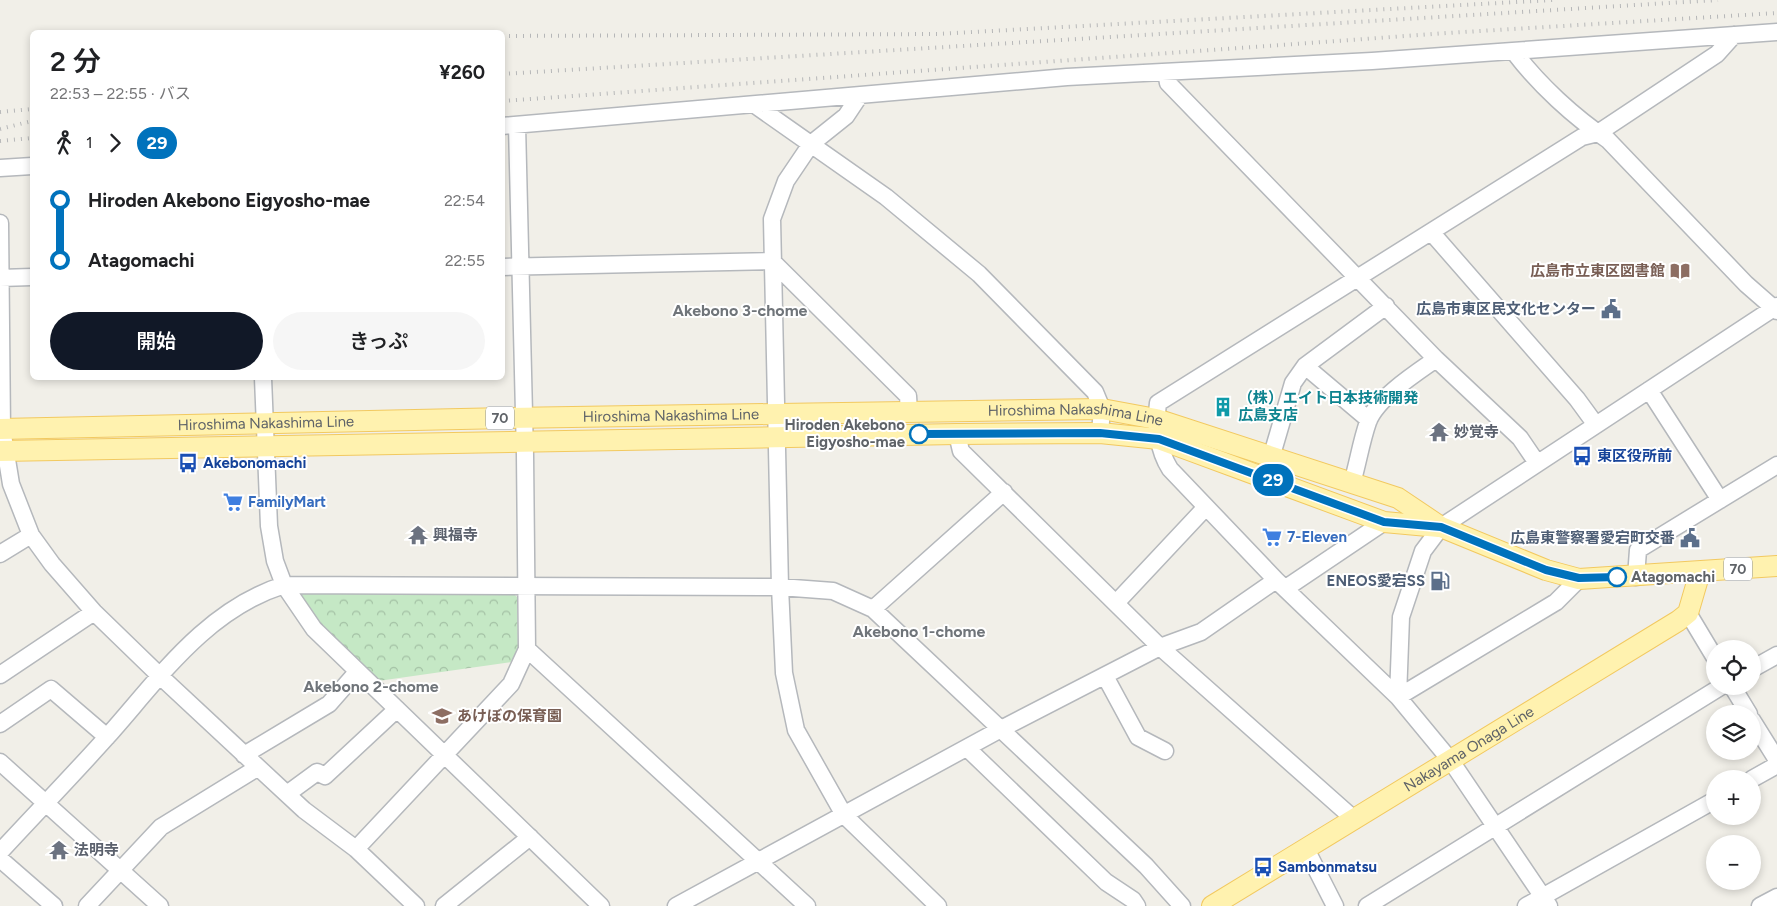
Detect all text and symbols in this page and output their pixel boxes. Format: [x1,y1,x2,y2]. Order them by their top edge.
text: 2 分 [50,44,101,78]
text: ¥260 [439,61,485,84]
text: 22:53 – 22:55 · バス [50,84,191,103]
icon: walk [50,129,78,157]
icon: forward [101,129,129,157]
text: 29 [147,132,167,154]
text: 1 [86,133,93,152]
text: Hiroden Akebono Eigyosho-mae [88,189,370,212]
text: 22:54 [444,191,485,210]
text: Atagomachi [88,249,195,272]
text: 22:55 [445,251,485,270]
library icon: 広島市立東区図書館 [1669,260,1691,282]
place label: 広島市立東区図書館 [1530,262,1665,280]
public building icon: 広島市東区民文化センター [1600,298,1622,320]
place label: 広島市東区民文化センター [1416,300,1596,318]
district label: Akebono 3-chome [673,301,808,320]
button: 開始 [50,312,263,370]
button: きっぷ [273,312,485,370]
place label: （株）エイト日本技術開発 広島支店 [1238,389,1419,424]
building icon: （株）エイト日本技術開発 広島支店 [1212,396,1234,418]
street label: Hiroshima Nakashima Line [987,400,1166,430]
street label: Hiroshima Nakashima Line [583,405,759,426]
road number: 70 [486,406,514,429]
street label: Hiroshima Nakashima Line [178,412,354,434]
place label: Hiroden Akebono Eigyosho-mae [785,416,906,451]
temple icon: 妙覚寺 [1428,421,1450,443]
place label: 妙覚寺 [1454,423,1499,441]
marker: Hiroden Akebono Eigyosho-mae [909,424,929,444]
bus stop icon: 東区役所前 [1571,445,1593,467]
place label: 東区役所前 [1597,447,1672,465]
bus stop icon: Akebonomachi [177,452,199,474]
place label: Akebonomachi [203,454,306,472]
line badge: 29 [1250,464,1296,496]
text: 29 [1263,469,1283,491]
supermarket icon: FamilyMart [222,491,244,513]
place label: FamilyMart [248,493,326,511]
temple icon: 興福寺 [407,524,429,546]
place label: 興福寺 [433,526,478,544]
supermarket icon: 7-Eleven [1261,526,1283,548]
public building icon: 広島東警察署愛宕町交番 [1679,527,1701,549]
place label: 7-Eleven [1287,528,1347,546]
place label: 広島東警察署愛宕町交番 [1510,529,1675,547]
road number: 70 [1724,558,1752,580]
marker: Atagomachi [1607,567,1627,587]
place label: Atagomachi [1631,568,1715,586]
fuel station icon: ENEOS愛宕SS [1429,570,1451,592]
place label: ENEOS愛宕SS [1327,572,1425,590]
district label: Akebono 1-chome [853,622,986,641]
map controls [1706,640,1761,890]
button: locate [1706,640,1761,695]
district label: Akebono 2-chome [303,677,439,696]
street label: Nakayama Onaga Line [1400,702,1537,796]
school or university icon: あけぼの保育園 [431,705,453,727]
button: layers [1706,705,1761,760]
place label: あけぼの保育園 [457,707,562,725]
button: + [1706,770,1761,825]
button: − [1706,835,1761,890]
temple icon: 法明寺 [48,839,70,861]
place label: 法明寺 [74,841,119,859]
bus stop icon: Sambonmatsu [1252,856,1274,878]
place label: Sambonmatsu [1278,858,1377,876]

